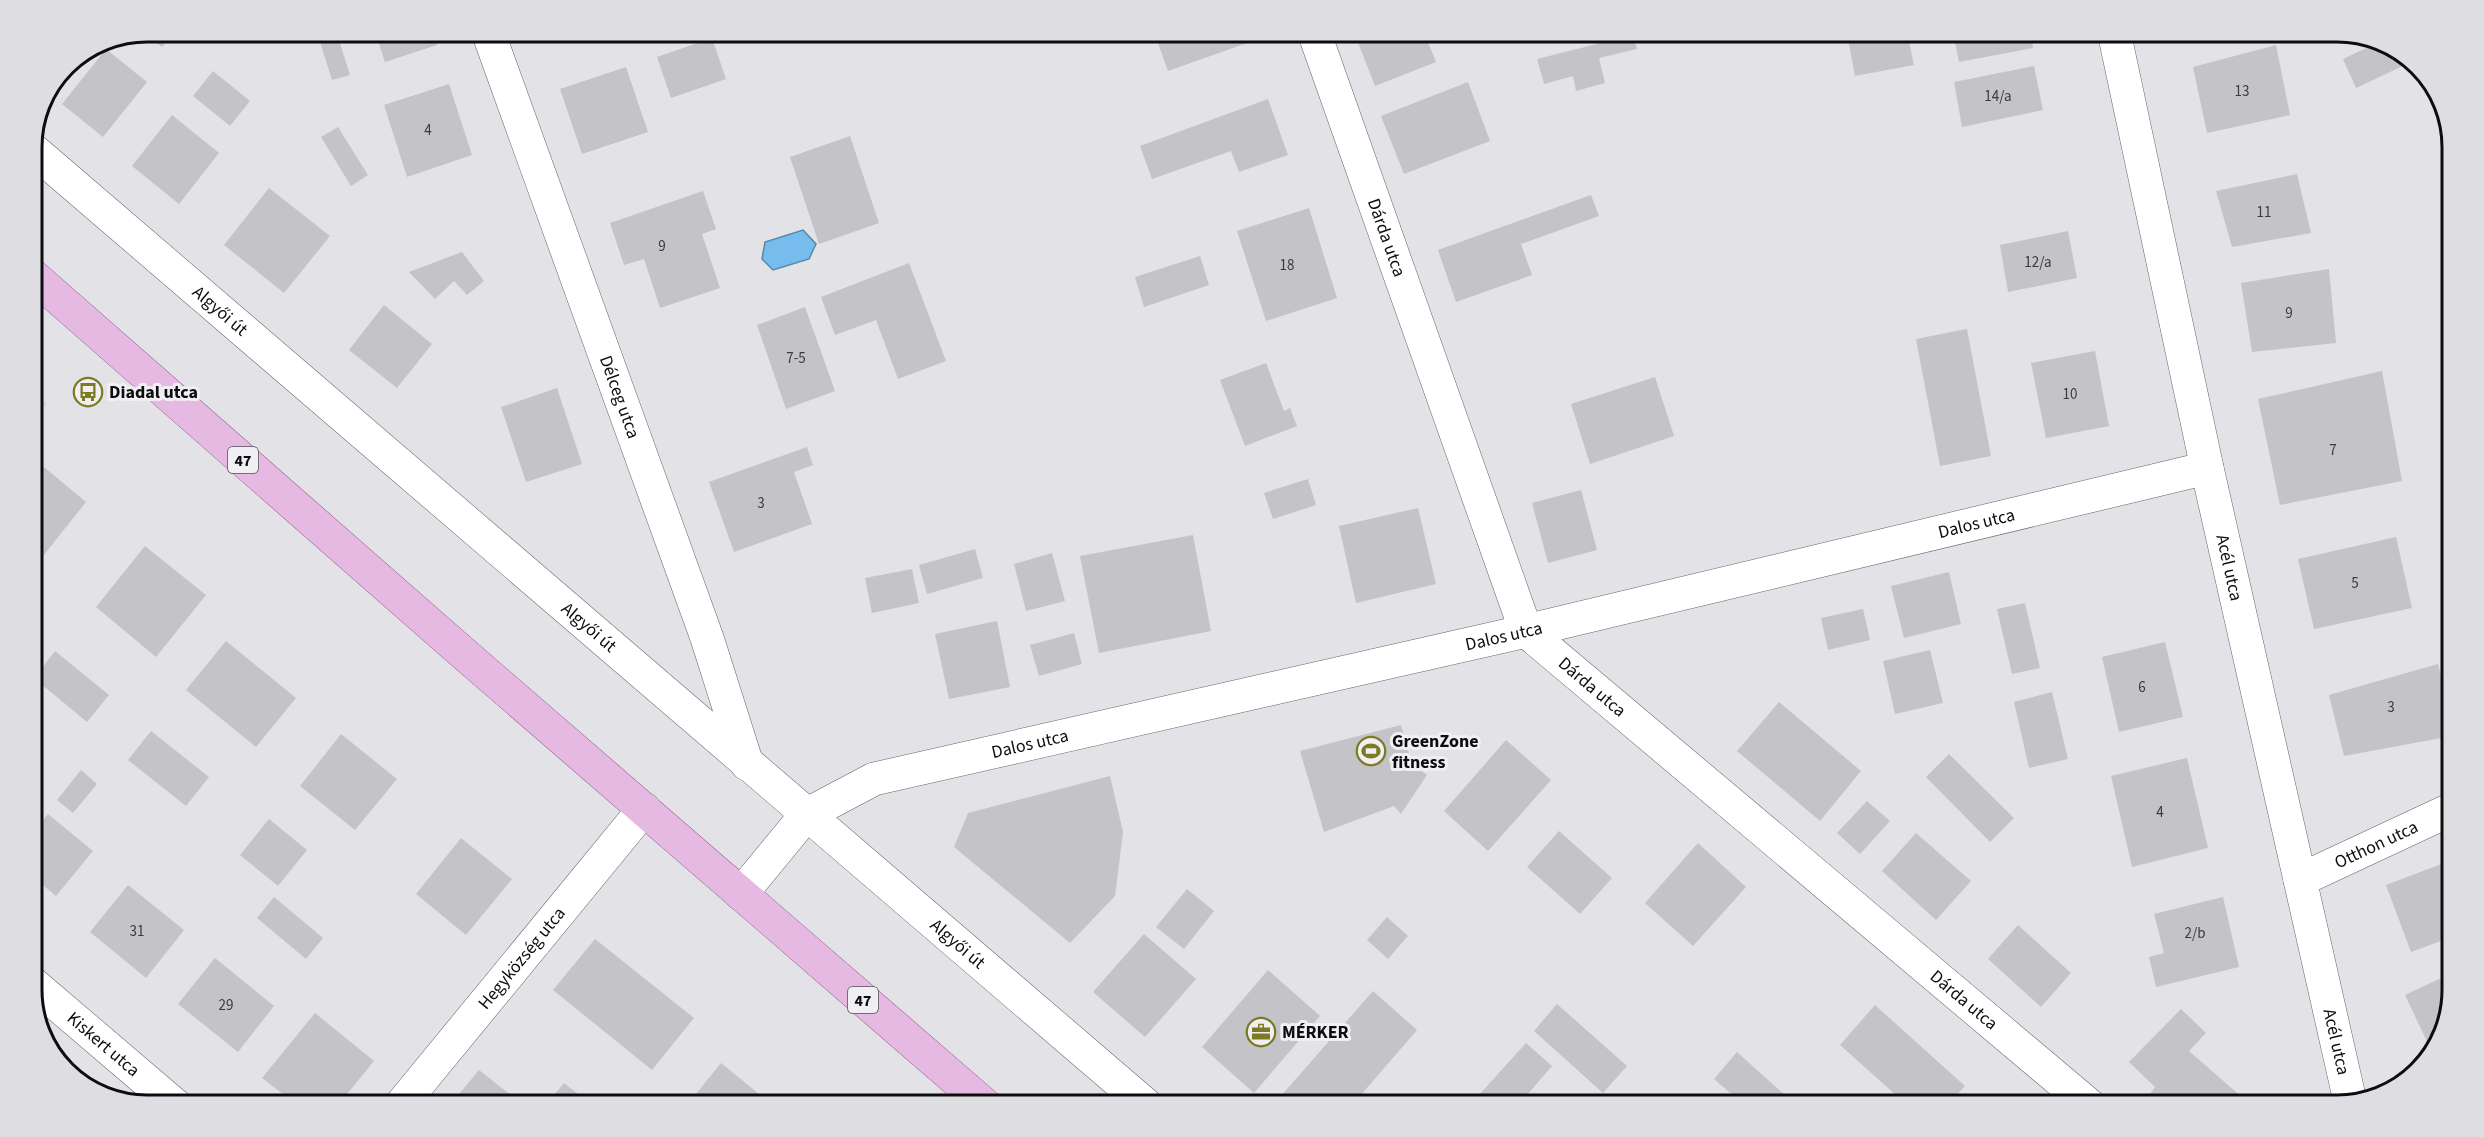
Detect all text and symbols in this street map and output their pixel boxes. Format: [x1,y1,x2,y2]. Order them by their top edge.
house number: 13 [2235,81,2249,102]
house number: 14/a [1984,86,2012,107]
house number: 4 [424,120,432,141]
street label: Dárda utca [1361,195,1412,280]
house number: 11 [2257,202,2271,223]
house number: 9 [658,236,666,257]
house number: 12/a [2024,252,2052,273]
house number: 18 [1280,255,1294,276]
street label: Algyői út [187,280,253,342]
house number: 9 [2285,303,2293,324]
house number: 7-5 [786,348,806,369]
street label: Délceg utca [593,352,646,442]
bus stop icon: Diadal utca [72,376,104,408]
place label: Diadal utca [109,380,198,405]
house number: 10 [2063,384,2077,405]
house number: 7 [2329,440,2337,461]
road number: 47 [228,447,258,473]
house number: 3 [757,493,765,514]
street label: Dalos utca [1936,502,2018,545]
street label: Acél utca [2209,532,2249,603]
house number: 5 [2351,573,2359,594]
street label: Algyői út [556,596,622,658]
street label: Dalos utca [1463,616,1545,657]
street label: Dárda utca [1553,651,1631,723]
house number: 6 [2138,677,2146,698]
house number: 3 [2387,697,2395,718]
street label: Dalos utca [989,723,1071,765]
place label: GreenZone fitness [1392,729,1479,775]
sports icon: GreenZone fitness [1355,735,1387,767]
house number: 4 [2156,802,2164,823]
street label: Otthon utca [2330,815,2422,875]
street label: Hegyközség utca [472,902,572,1015]
street label: Algyői út [924,913,991,975]
house number: 31 [130,921,144,942]
house number: 2/b [2184,923,2206,944]
street label: Dárda utca [1924,964,2003,1036]
road number: 47 [848,987,878,1013]
house number: 29 [219,995,233,1016]
street label: Kiskert utca [61,1006,145,1083]
street label: Acél utca [2316,1006,2356,1078]
office icon: MÉRKER [1245,1016,1277,1048]
place label: MÉRKER [1282,1020,1349,1045]

